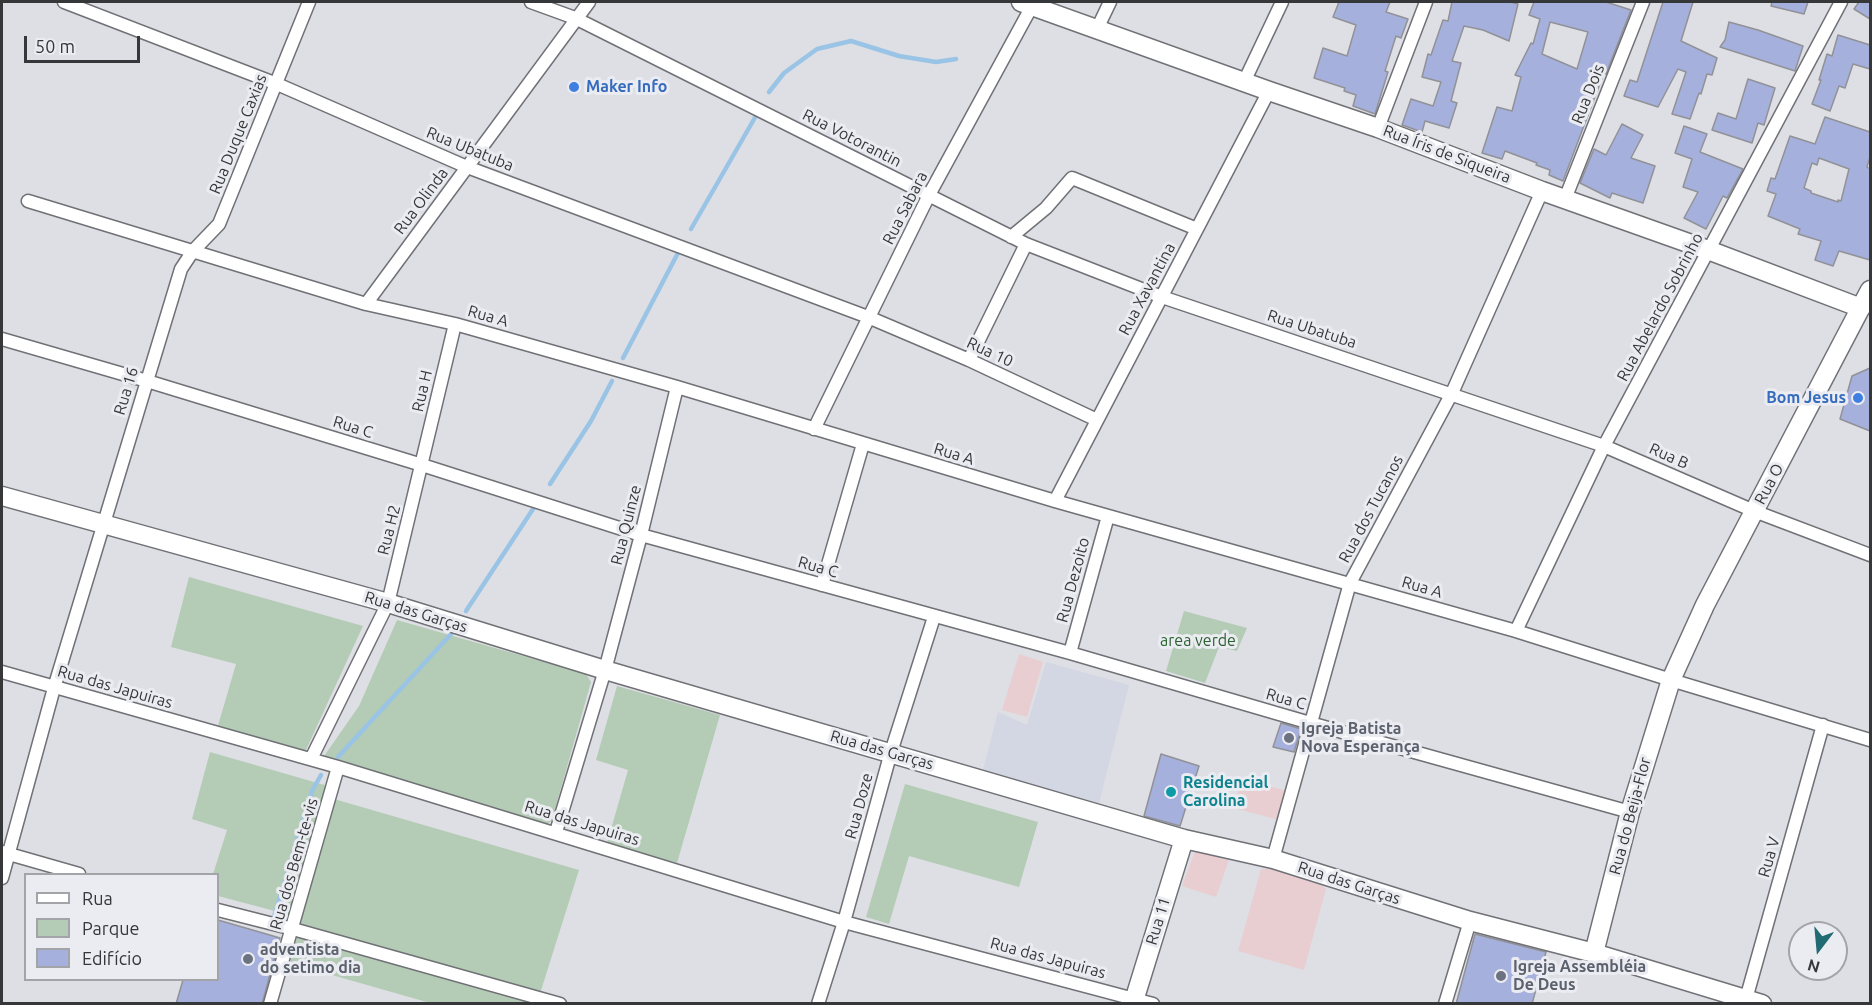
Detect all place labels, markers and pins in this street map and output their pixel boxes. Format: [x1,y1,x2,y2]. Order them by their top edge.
place label: Maker Info [586,77,667,97]
marker: Maker Info [567,80,581,94]
place label: Bom Jesus [1766,388,1846,408]
marker: Bom Jesus [1851,391,1865,405]
place label: Igreja Batista Nova Esperança [1301,719,1420,757]
marker: Igreja Batista Nova Esperança [1282,731,1296,745]
place label: Residencial Carolina [1183,773,1268,811]
marker: Residencial Carolina [1164,785,1178,799]
place label: adventista do setimo dia [260,940,361,978]
marker: adventista do setimo dia [241,952,255,966]
place label: Igreja Assembléia De Deus [1513,957,1646,995]
marker: Igreja Assembléia De Deus [1494,969,1508,983]

